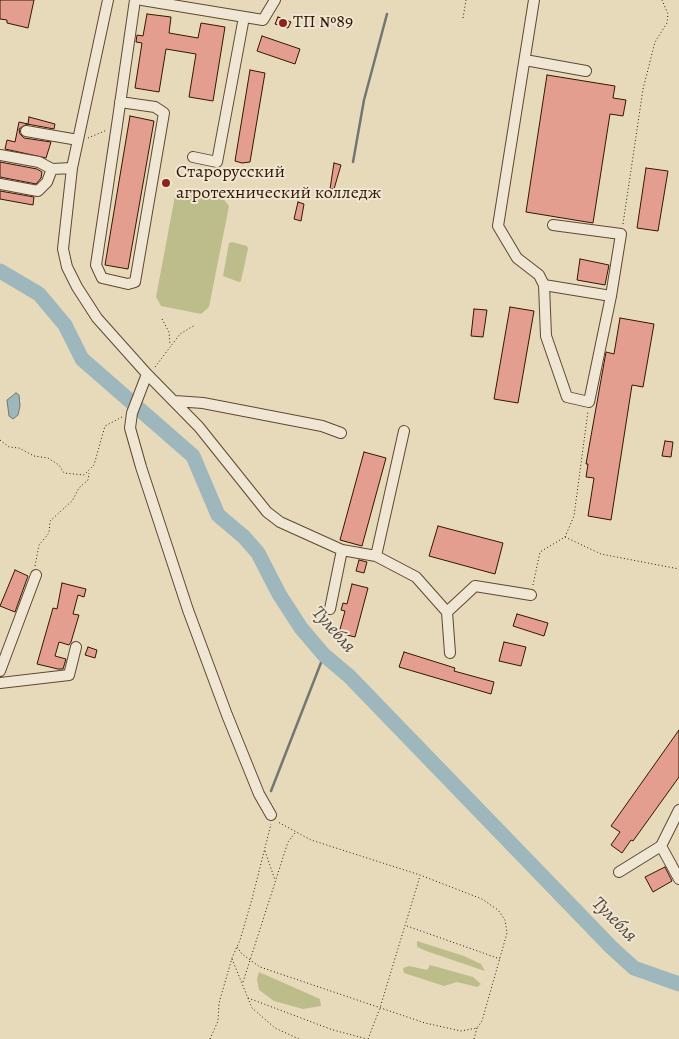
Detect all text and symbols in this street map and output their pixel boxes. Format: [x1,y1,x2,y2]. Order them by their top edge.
place label: ТП №89 [293,12,353,34]
marker: ТП №89 [277,17,289,29]
place label: Старорусский агротехнический колледж [176,162,381,204]
marker: Старорусский агротехнический колледж [160,177,172,189]
water label: Тулебля [306,602,360,658]
water label: Тулебля [587,893,641,947]

